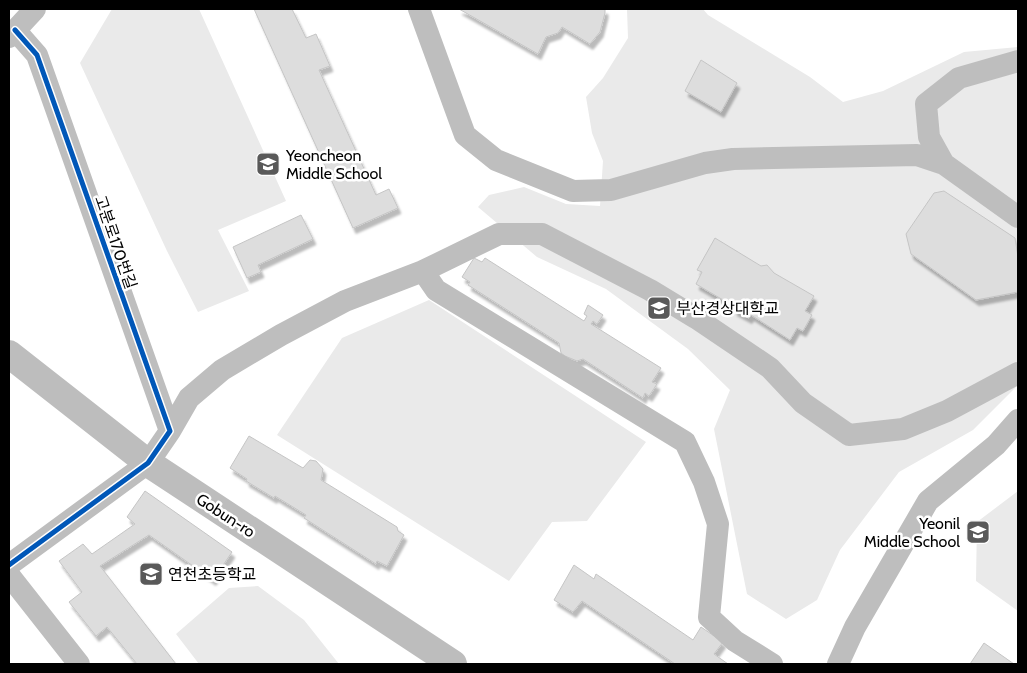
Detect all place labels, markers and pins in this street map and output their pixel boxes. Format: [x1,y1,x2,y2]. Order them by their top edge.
place label: Yeoncheon Middle School [285,146,382,183]
school or university icon: Yeoncheon Middle School [255,151,281,177]
school or university icon: 부산경상대학교 [646,295,672,321]
place label: 부산경상대학교 [676,299,779,318]
place label: Yeonil Middle School [864,514,960,551]
school or university icon: Yeonil Middle School [965,519,991,545]
school or university icon: 연천초등학교 [138,561,164,587]
place label: 연천초등학교 [168,565,256,584]

